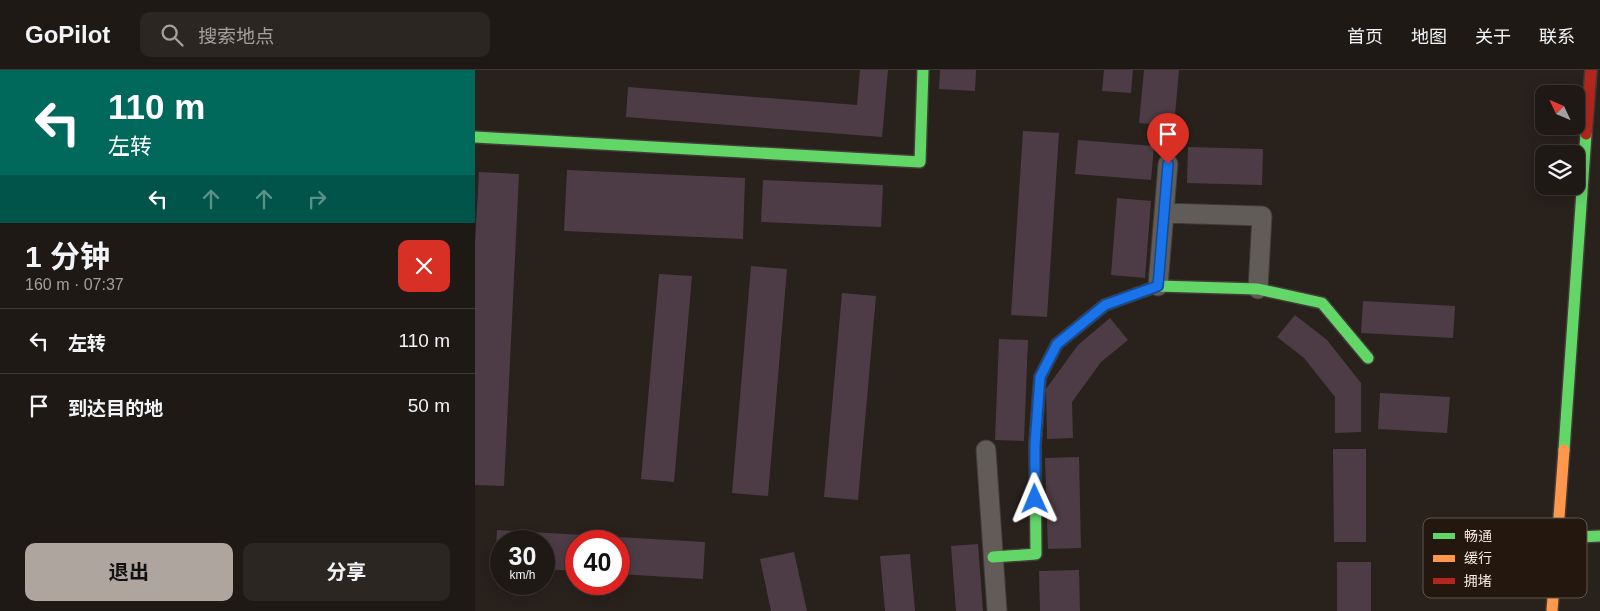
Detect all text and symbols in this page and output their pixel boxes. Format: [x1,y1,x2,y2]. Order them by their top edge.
search box [140,12,490,57]
text: GoPilot [25,21,110,48]
icon: search [158,21,186,49]
text: 搜索地点 [198,26,274,47]
text: 首页 [1347,27,1383,47]
text: 地图 [1411,27,1447,47]
text: 关于 [1475,27,1511,47]
text: 联系 [1539,27,1575,47]
north arrow [1535,85,1585,135]
map controls [1535,85,1585,195]
text: 110 m [108,87,205,126]
icon: left [25,90,90,155]
pin [1147,113,1189,164]
icon: arrive [1154,120,1182,148]
text: 左转 [108,134,152,159]
button: layers [1535,145,1585,195]
icon: left [144,185,172,213]
icon: ahead [197,185,225,213]
icon: ahead [250,185,278,213]
icon: right [303,185,331,213]
text: 1 分钟 [25,240,110,273]
button: close [398,240,450,292]
text: 160 m · 07:37 [25,276,124,293]
icon: left [25,327,53,355]
text: 110 m [399,330,450,351]
text: 左转 [68,333,106,354]
icon: arrive [25,392,53,420]
text: 50 m [408,395,450,416]
text: 到达目的地 [68,398,163,419]
position arrow [1008,472,1060,524]
legend [1423,518,1587,598]
text: 畅通 [1464,528,1492,544]
speed limit sign: 40 [565,530,630,595]
text: 30 [509,542,536,570]
button: 退出 [25,543,233,601]
button: 分享 [243,543,450,601]
text: 缓行 [1464,550,1492,566]
text: km/h [509,568,536,582]
text: 拥堵 [1464,573,1492,589]

